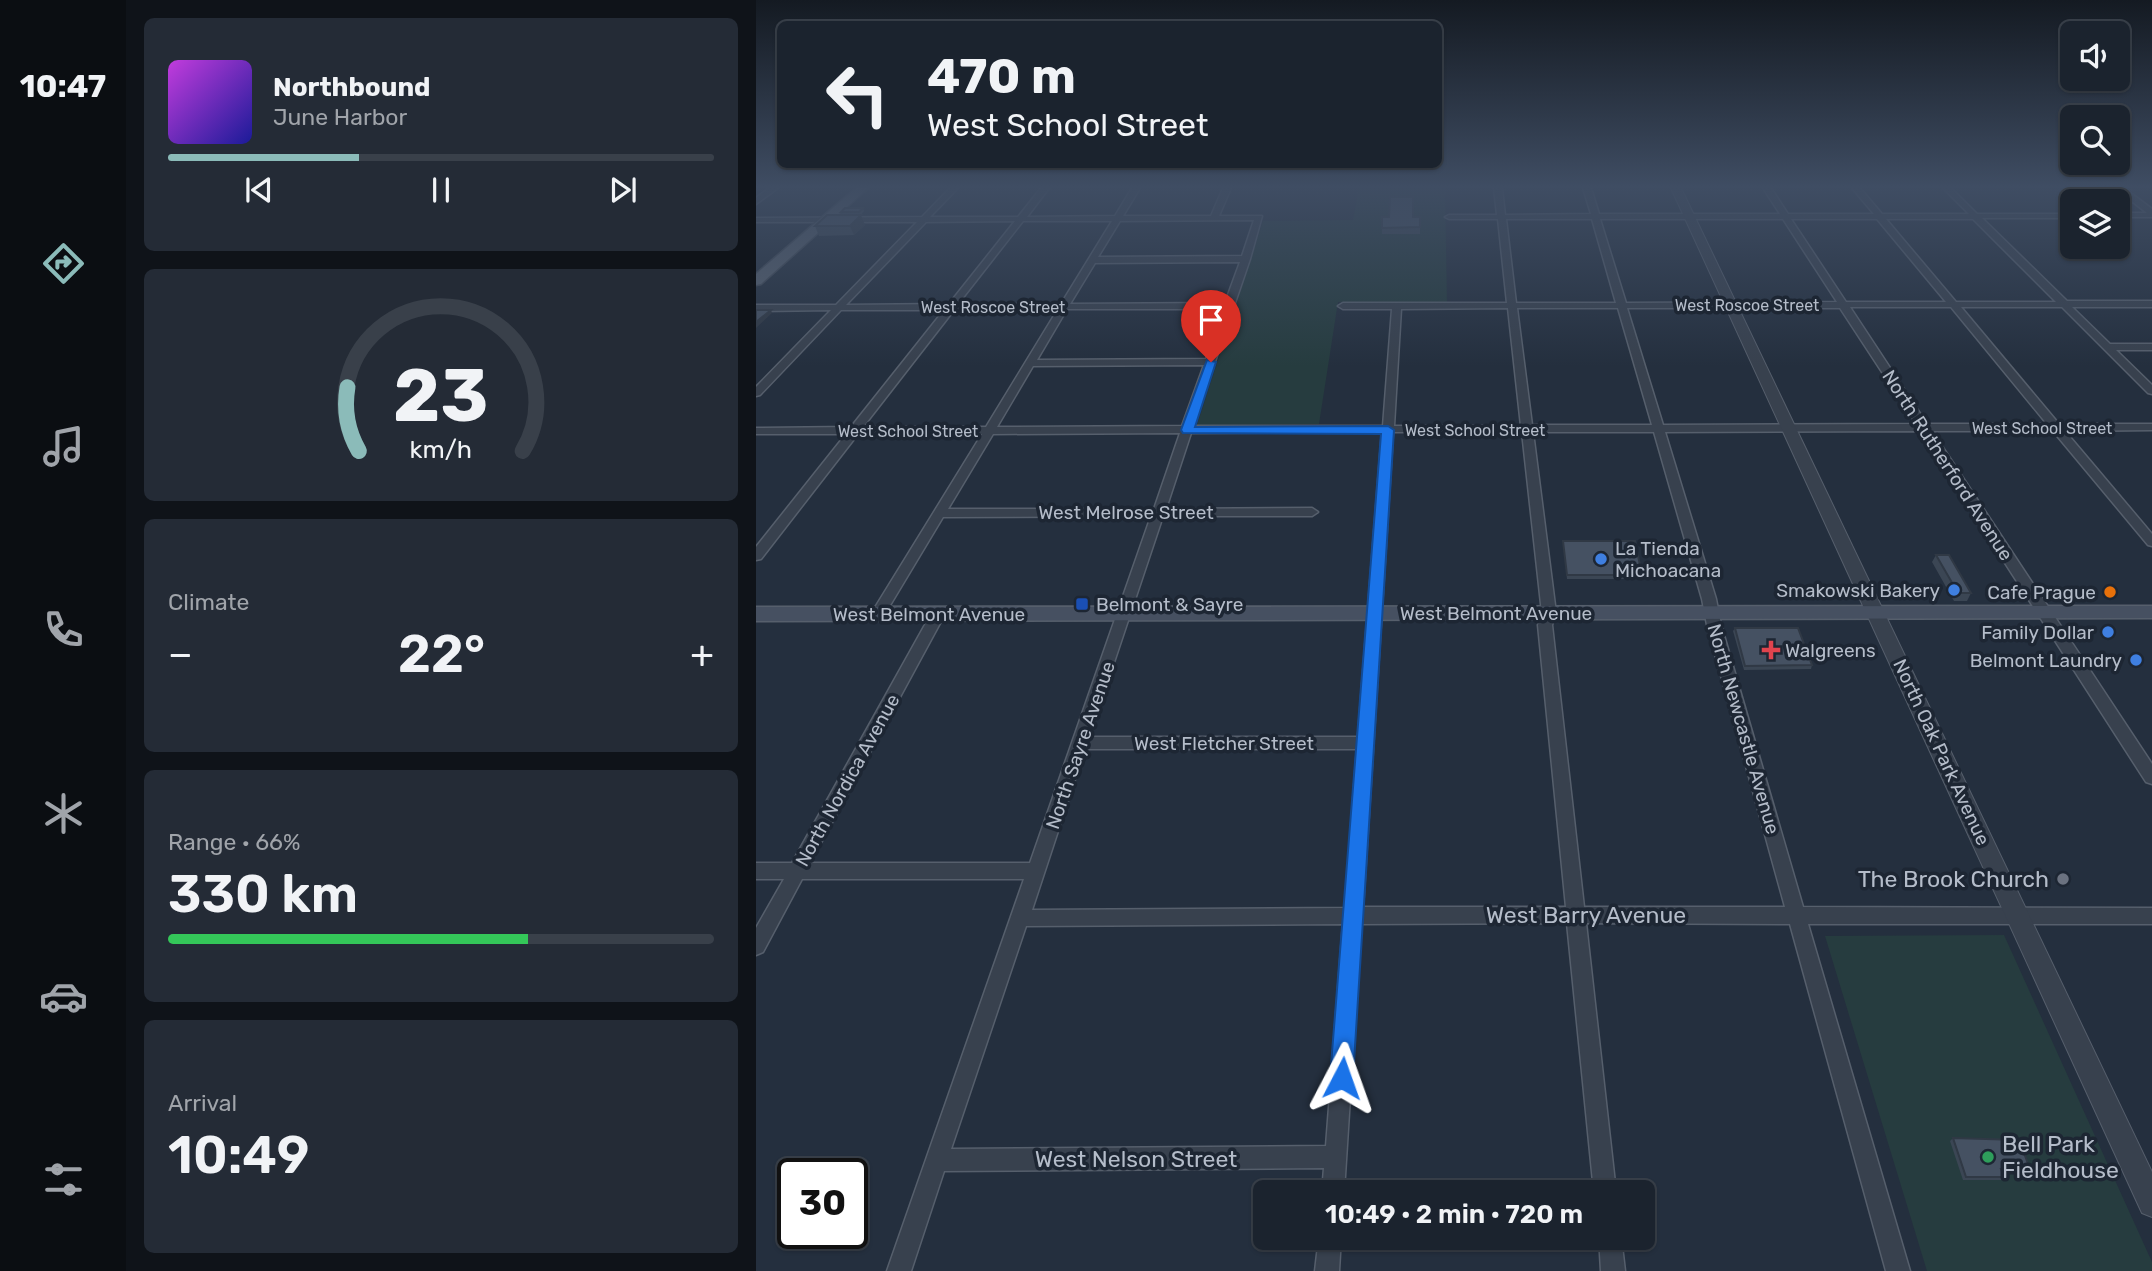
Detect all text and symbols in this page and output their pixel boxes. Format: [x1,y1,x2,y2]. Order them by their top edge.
map controls [2060,21,2130,259]
button: sound [2060,21,2130,91]
text: 470 m [927,47,1076,105]
icon: left [812,49,903,140]
text: 10:47 [20,67,106,105]
text: Northbound [273,72,431,103]
text: June Harbor [273,103,407,131]
button: search [2060,105,2130,175]
text: West School Street [927,106,1208,144]
icon: previous [240,171,278,209]
icon: pause [422,171,460,209]
icon: next [604,171,642,209]
button: layers [2060,189,2130,259]
icon: directions [39,239,88,288]
pin [1181,290,1241,362]
street label: West Roscoe Street [1675,296,1819,315]
street label: West Roscoe Street [921,298,1065,317]
icon: arrive [1192,301,1230,339]
text: 23 [393,353,489,439]
street label: North Rutherford Avenue [1877,366,2018,565]
street label: West School Street [1972,419,2112,438]
street label: West School Street [1405,421,1545,440]
icon: music [39,422,88,471]
street label: West School Street [838,422,978,441]
text: km/h [410,435,472,464]
street label: West Melrose Street [1038,501,1214,524]
place label: La Tienda Michoacana [1615,537,1721,582]
marker: La Tienda Michoacana [1593,551,1609,567]
place label: Smakowski Bakery [1776,579,1940,602]
place label: Cafe Prague [1987,581,2096,604]
marker: Smakowski Bakery [1946,582,1962,598]
marker: Cafe Prague [2102,584,2118,600]
text: Climate [168,588,249,616]
place label: Belmont & Sayre [1096,593,1243,616]
marker: Belmont & Sayre [1074,596,1090,612]
street label: West Belmont Avenue [1400,602,1592,625]
street label: West Belmont Avenue [833,603,1025,626]
icon: phone [39,605,88,654]
street label: North Newcastle Avenue [1702,621,1785,837]
place label: Family Dollar [1981,621,2095,644]
text: 22° [398,623,485,685]
marker: Family Dollar [2100,624,2116,640]
text: − [168,631,193,677]
text: + [690,631,714,677]
place label: Walgreens [1785,639,1876,662]
marker: Walgreens [1763,642,1779,658]
place label: Belmont Laundry [1970,649,2122,672]
marker: Belmont Laundry [2128,652,2144,668]
street label: North Oak Park Avenue [1888,656,1995,849]
street label: North Sayre Avenue [1041,658,1120,832]
street label: North Nordica Avenue [790,690,904,871]
street label: West Fletcher Street [1134,732,1315,755]
icon: climate [39,789,88,838]
text: Range · 66% [168,828,300,856]
text: 330 km [168,863,358,925]
place label: The Brook Church [1858,865,2049,893]
marker: The Brook Church [2055,871,2071,887]
street label: West Barry Avenue [1486,901,1686,929]
icon: car [39,972,88,1021]
position arrow [1305,1041,1379,1115]
text: Arrival [168,1089,237,1117]
text: 10:49 [168,1124,310,1186]
place label: Bell Park Fieldhouse [2002,1130,2119,1184]
street label: West Nelson Street [1035,1145,1237,1173]
marker: Bell Park Fieldhouse [1980,1149,1996,1165]
icon: filters [39,1155,88,1204]
speed limit sign: 30 [777,1158,868,1249]
text: 10:49 · 2 min · 720 m [1325,1199,1583,1230]

